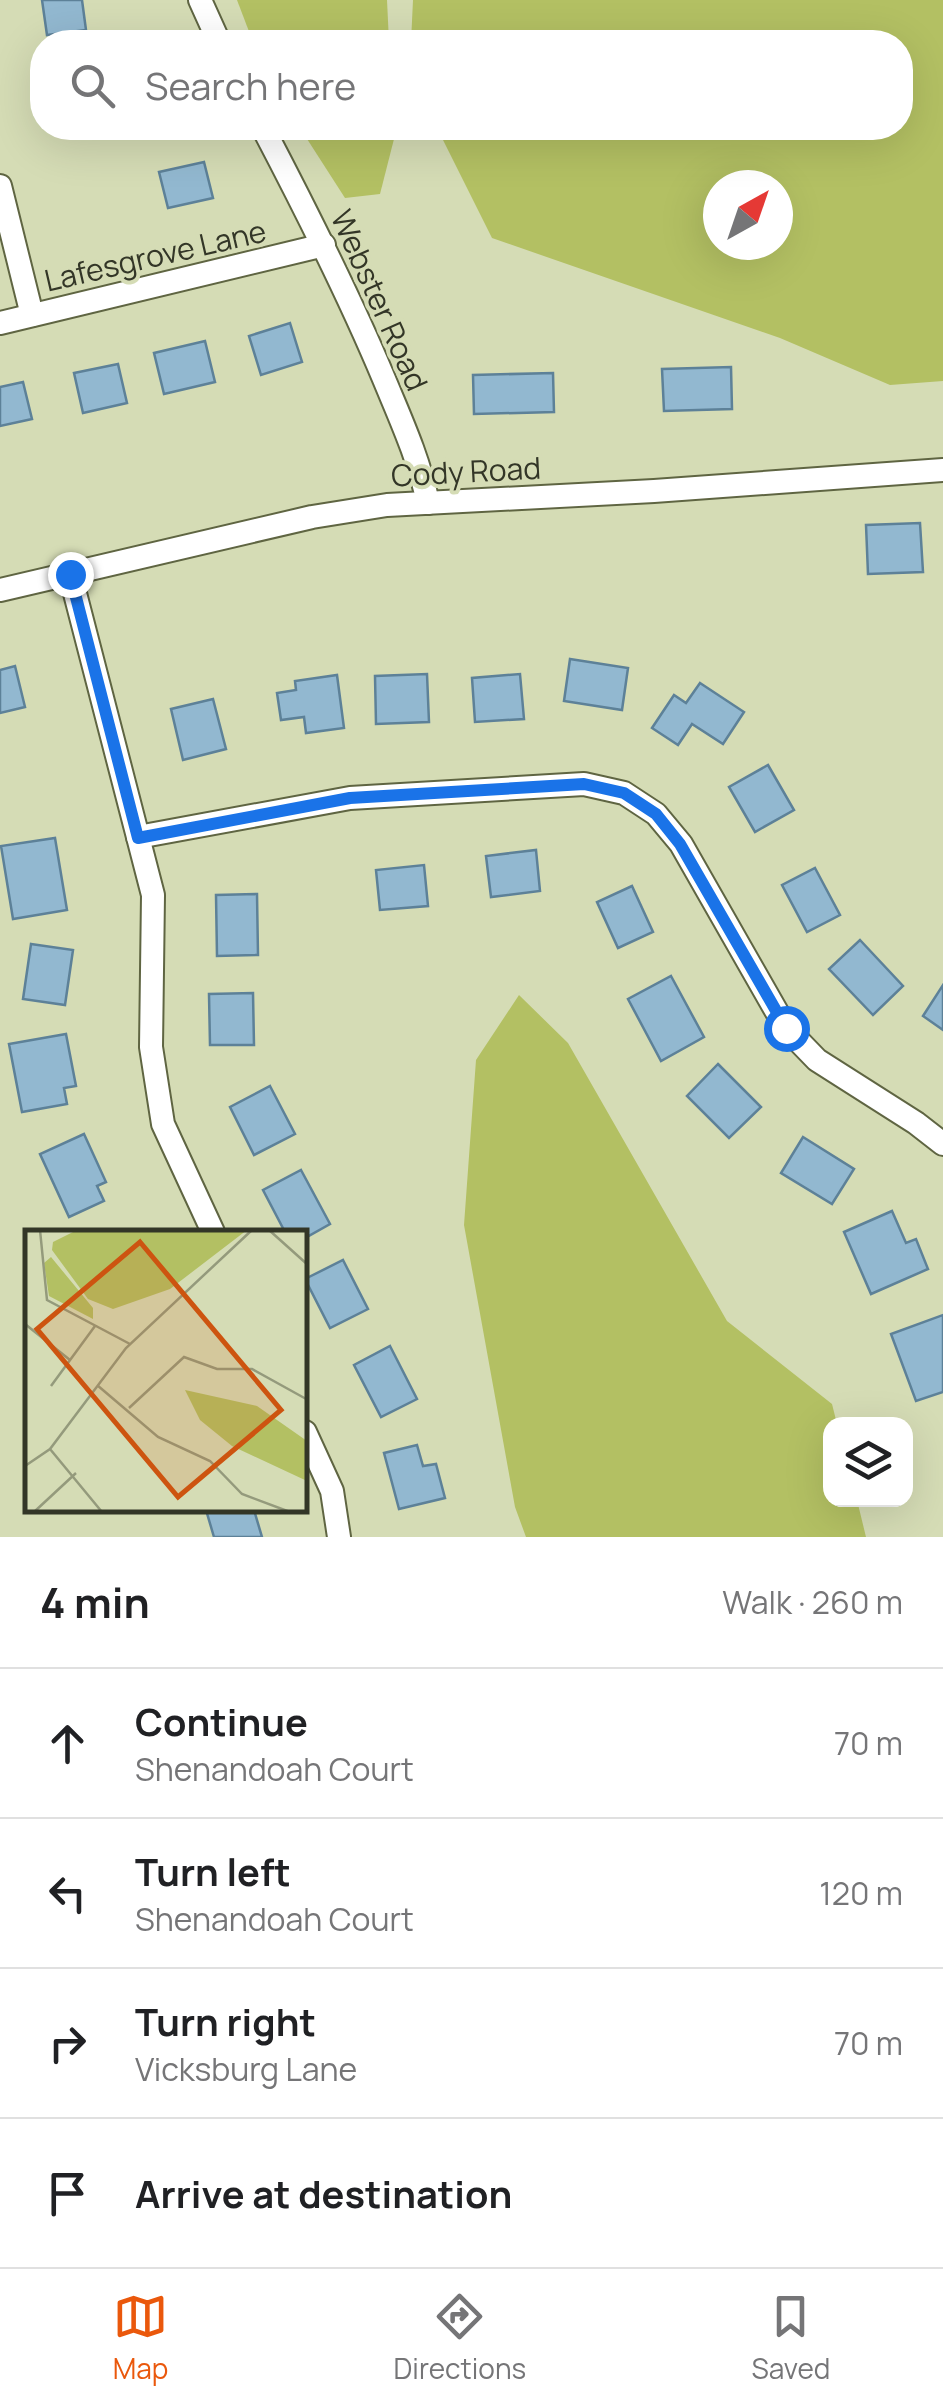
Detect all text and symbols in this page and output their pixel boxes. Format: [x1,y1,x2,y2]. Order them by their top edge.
search box [30,30,913,140]
icon: search [65,58,120,113]
text: Search here [145,59,356,111]
north arrow [703,170,793,260]
street label: Webster Road [322,203,438,397]
street label: Lafesgrove Lane [40,210,270,300]
street label: Cody Road [390,447,542,495]
route end [48,552,94,598]
route start [764,1006,810,1052]
inset map [25,1230,308,1512]
map controls [823,1417,913,1507]
button: layers [823,1417,913,1507]
text: 4 min [40,1573,150,1631]
text: Walk · 260 m [722,1580,903,1624]
text: Continue [135,1695,308,1747]
icon: ahead [40,1716,95,1771]
text: 70 m [834,1721,903,1765]
text: Shenandoah Court [135,1747,414,1791]
text: Turn left [135,1845,291,1897]
icon: left [40,1866,95,1921]
text: 120 m [819,1871,903,1915]
text: Shenandoah Court [135,1897,414,1941]
text: Turn right [135,1995,316,2047]
icon: right [40,2016,95,2071]
text: 70 m [834,2021,903,2065]
text: Vicksburg Lane [135,2047,357,2091]
icon: arrive [40,2166,95,2221]
text: Arrive at destination [135,2167,512,2219]
tab: Map [113,2289,168,2387]
tab: Directions [394,2289,526,2387]
tab: Saved [751,2289,830,2387]

